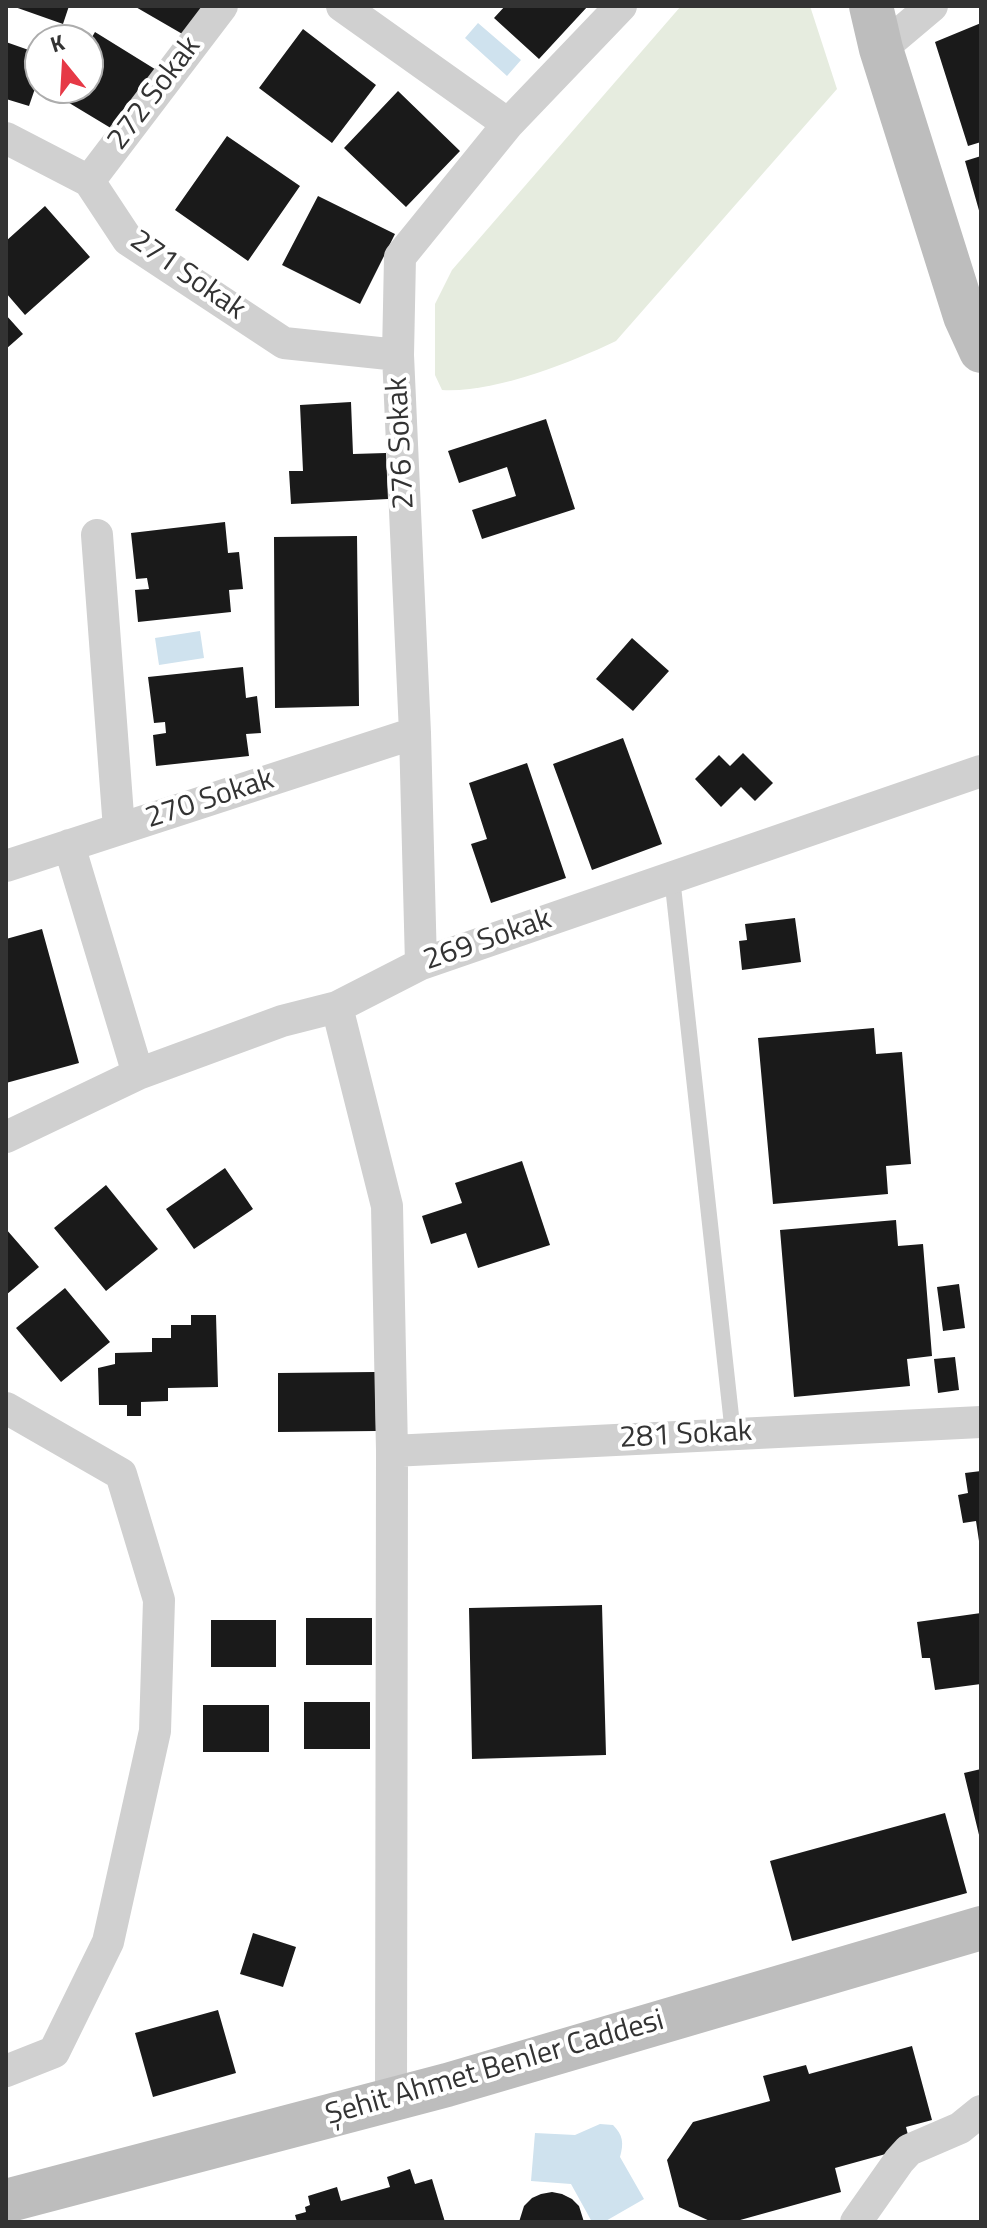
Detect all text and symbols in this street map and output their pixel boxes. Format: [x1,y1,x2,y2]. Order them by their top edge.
north arrow [24,24,104,104]
text: K [46,25,69,61]
street label: 272 Sokak [101,30,209,158]
street label: 271 Sokak [122,223,252,329]
street label: 276 Sokak [381,376,423,510]
street label: 270 Sokak [141,762,279,838]
street label: 269 Sokak [419,902,557,980]
street label: 281 Sokak [619,1415,753,1457]
street label: Şehit Ahmet Benler Caddesi [322,2003,668,2135]

